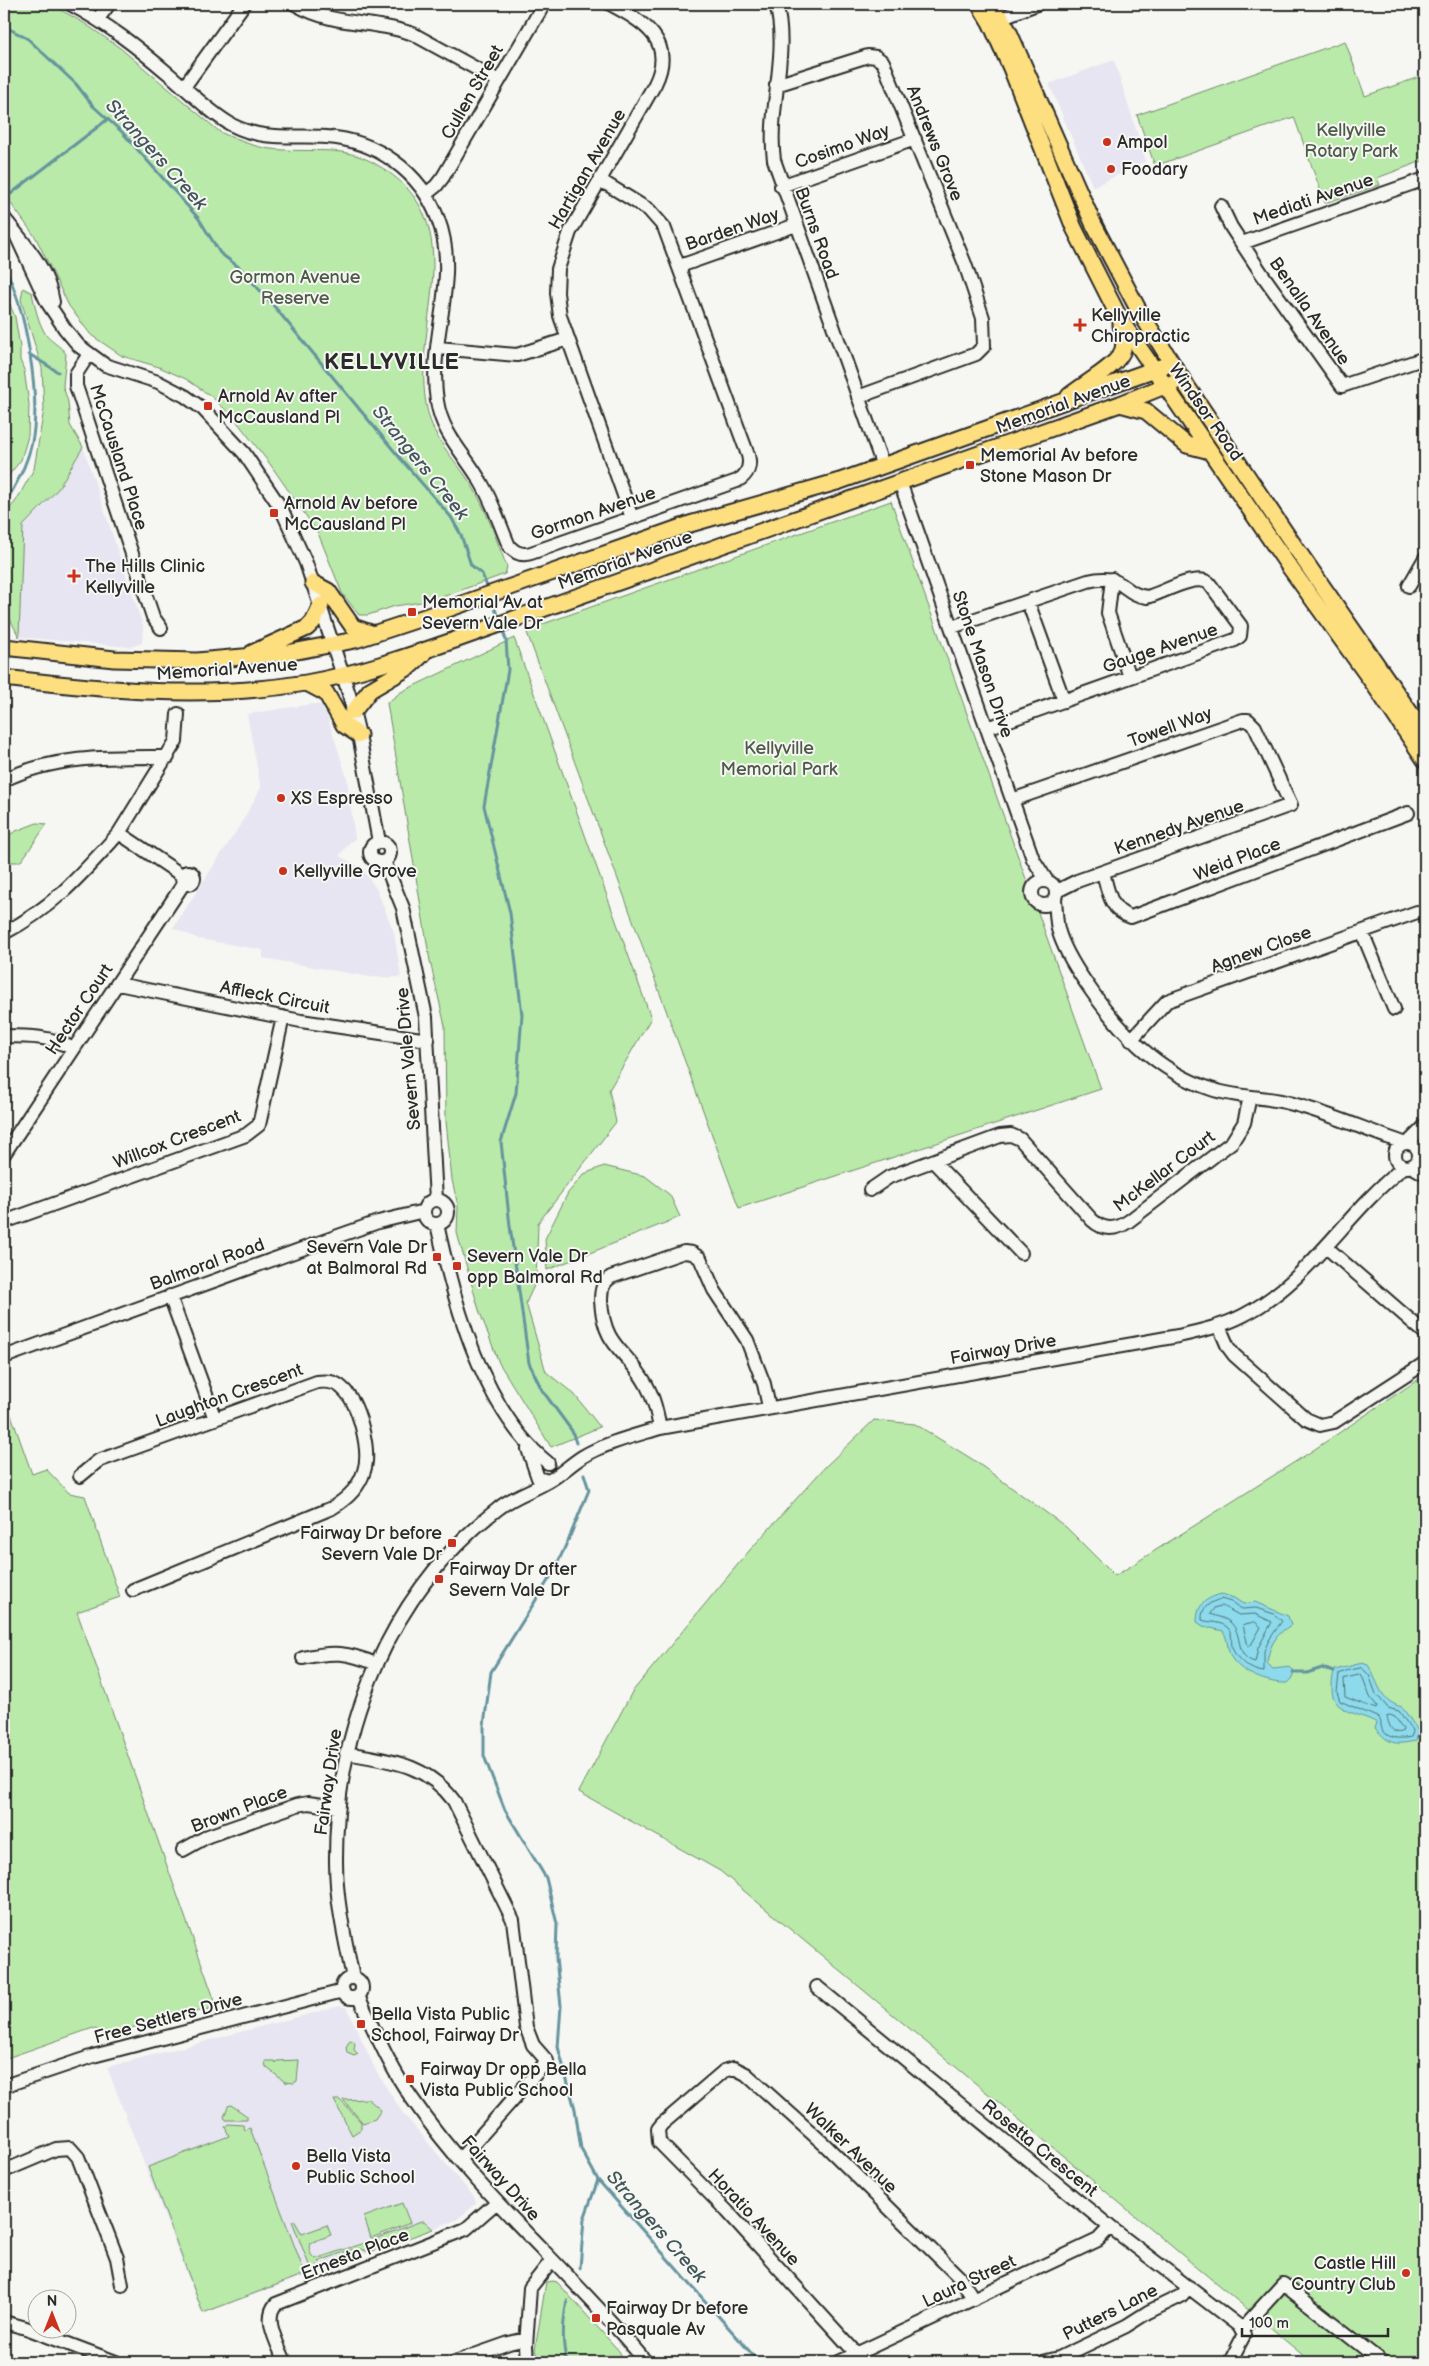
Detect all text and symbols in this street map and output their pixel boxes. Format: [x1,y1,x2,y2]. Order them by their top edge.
street label: Cullen Street [437,41,508,143]
street label: Andrews Grove [902,82,967,204]
water label: Strangers Creek [100,95,212,216]
street label: Hartigan Avenue [544,105,631,233]
street label: Cosimo Way [792,119,893,173]
park label: Kellyville Rotary Park [1304,120,1398,162]
place label: Ampol [1117,132,1168,153]
marker: Ampol [1101,136,1113,148]
place label: Foodary [1121,159,1189,180]
marker: Foodary [1105,163,1117,175]
street label: Mediati Avenue [1250,169,1376,230]
street label: Burns Road [790,184,843,282]
street label: Barden Way [683,203,783,255]
street label: Benalla Avenue [1265,253,1355,369]
park label: Gormon Avenue Reserve [230,267,361,309]
place label: Kellyville Chiropractic [1091,305,1190,347]
marker: Kellyville Chiropractic [1073,318,1087,332]
district label: KELLYVILLE [324,349,460,376]
street label: Windsor Road [1164,359,1247,465]
street label: Memorial Avenue [993,370,1134,439]
street label: McCausland Place [85,382,152,533]
place label: Arnold Av after McCausland Pl [218,386,340,428]
marker: Arnold Av after McCausland Pl [202,400,214,412]
water label: Strangers Creek [366,401,474,526]
place label: Memorial Av before Stone Mason Dr [980,445,1138,487]
marker: Memorial Av before Stone Mason Dr [964,459,976,471]
street label: Gormon Avenue [528,482,659,545]
place label: Arnold Av before McCausland Pl [284,493,418,535]
marker: Arnold Av before McCausland Pl [268,507,280,519]
street label: Memorial Avenue [555,526,696,595]
place label: The Hills Clinic Kellyville [85,556,205,598]
marker: The Hills Clinic Kellyville [67,569,81,583]
street label: Stone Mason Drive [948,588,1018,741]
place label: Memorial Av at Severn Vale Dr [422,592,543,634]
marker: Memorial Av at Severn Vale Dr [406,606,418,618]
street label: Gauge Avenue [1100,619,1221,678]
street label: Memorial Avenue [156,654,299,685]
street label: Towell Way [1125,702,1216,752]
park label: Kellyville Memorial Park [720,738,838,780]
place label: XS Espresso [290,788,393,809]
marker: XS Espresso [275,792,287,804]
street label: Kennedy Avenue [1112,795,1247,859]
street label: Weid Place [1191,833,1284,886]
place label: Kellyville Grove [293,861,417,882]
marker: Kellyville Grove [277,865,289,877]
street label: Agnew Close [1208,921,1315,977]
street label: Hector Court [41,959,118,1059]
street label: Affleck Circuit [218,977,332,1018]
street label: Severn Vale Drive [392,986,425,1131]
street label: Willcox Crescent [111,1105,244,1173]
street label: McKellar Court [1109,1126,1220,1216]
street label: Balmoral Road [147,1234,267,1295]
place label: Severn Vale Dr at Balmoral Rd [306,1237,427,1279]
place label: Severn Vale Dr opp Balmoral Rd [467,1246,603,1288]
marker: Severn Vale Dr at Balmoral Rd [431,1251,443,1263]
marker: Severn Vale Dr opp Balmoral Rd [451,1260,463,1272]
street label: Fairway Drive [948,1330,1058,1369]
street label: Laughton Crescent [153,1359,306,1432]
place label: Fairway Dr before Severn Vale Dr [300,1523,442,1565]
marker: Fairway Dr before Severn Vale Dr [446,1537,458,1549]
place label: Fairway Dr after Severn Vale Dr [449,1559,577,1601]
marker: Fairway Dr after Severn Vale Dr [433,1573,445,1585]
street label: Fairway Drive [311,1727,346,1837]
street label: Brown Place [188,1781,291,1837]
street label: Free Settlers Drive [92,1989,245,2048]
place label: Bella Vista Public School, Fairway Dr [371,2004,519,2046]
marker: Bella Vista Public School, Fairway Dr [355,2018,367,2030]
place label: Fairway Dr opp Bella Vista Public School [420,2059,587,2101]
marker: Fairway Dr opp Bella Vista Public School [404,2073,416,2085]
street label: Rosetta Crescent [978,2095,1102,2202]
street label: Walker Avenue [800,2099,902,2198]
street label: Fairway Drive [457,2131,545,2225]
place label: Bella Vista Public School [306,2146,415,2188]
marker: Bella Vista Public School [290,2160,302,2172]
street label: Horatio Avenue [703,2164,804,2270]
water label: Strangers Creek [601,2166,711,2288]
street label: Ernesta Place [298,2224,412,2285]
street label: Laura Street [919,2251,1020,2312]
place label: Castle Hill Country Club [1291,2253,1396,2295]
marker: Castle Hill Country Club [1400,2267,1412,2279]
street label: Putters Lane [1059,2279,1161,2345]
north arrow [28,2288,78,2338]
text: N [47,2293,57,2310]
place label: Fairway Dr before Pasquale Av [606,2298,749,2340]
scale bar [1242,2306,1388,2338]
marker: Fairway Dr before Pasquale Av [590,2312,602,2324]
text: 100 m [1249,2314,1289,2333]

